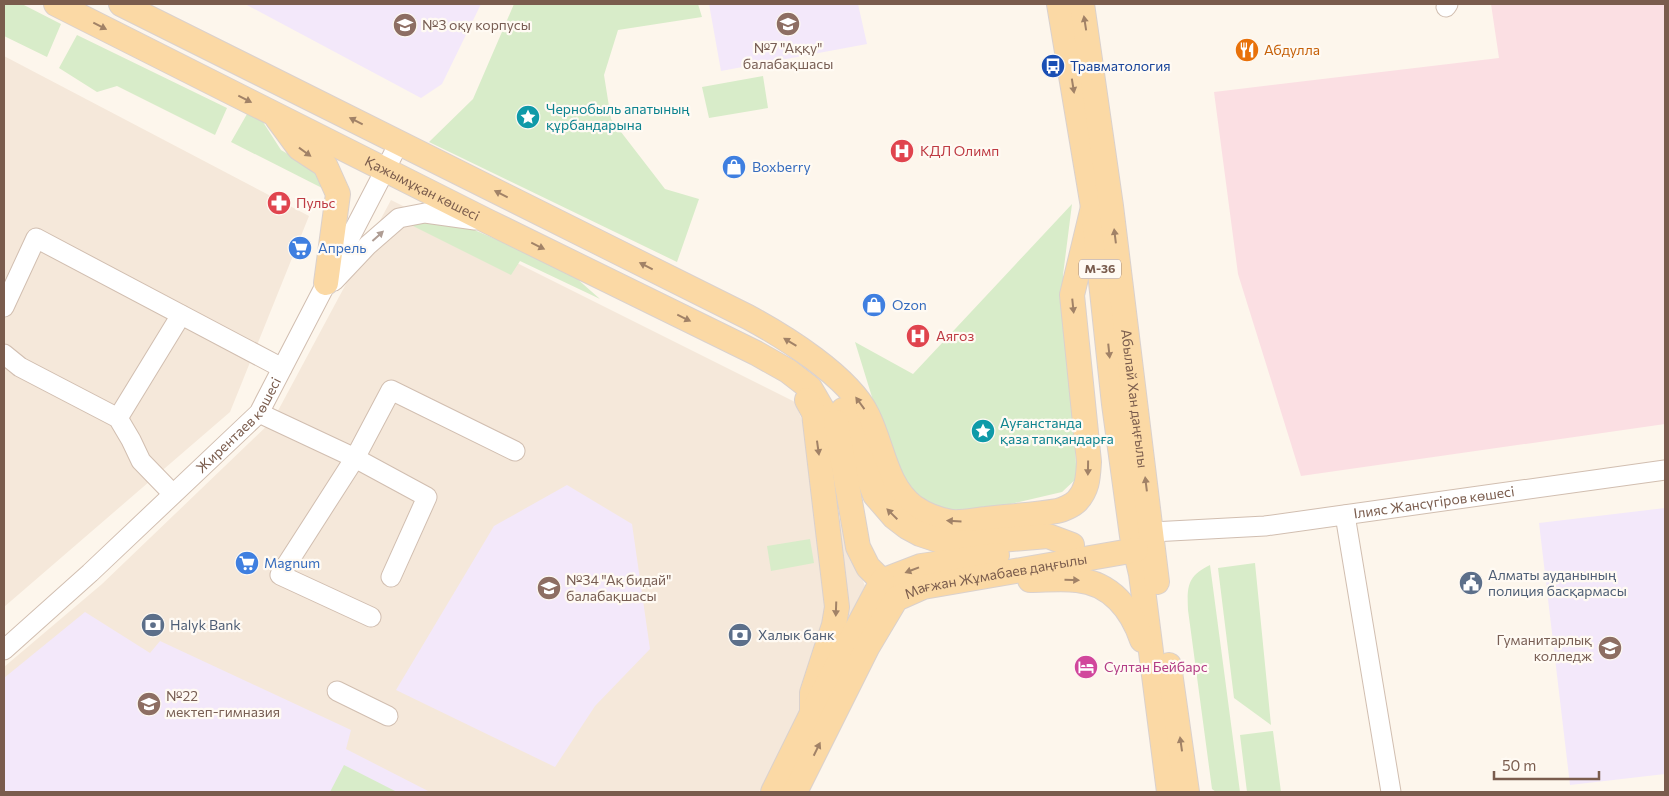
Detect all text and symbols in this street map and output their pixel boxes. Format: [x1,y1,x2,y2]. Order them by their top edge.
school or university icon: №7 "Аққу" балабақшасы [775,11,801,37]
school or university icon: №3 оқу корпусы [392,12,418,38]
one-way arrow [1080,15,1088,31]
place label: №3 оқу корпусы [422,16,531,33]
one-way arrow [93,22,107,30]
restaurant icon: Абдулла [1234,37,1260,63]
place label: №7 "Аққу" балабақшасы [743,39,833,72]
place label: Абдулла [1264,41,1320,58]
bus stop icon: Травматология [1040,53,1066,79]
place label: Травматология [1070,57,1171,74]
one-way arrow [1070,79,1078,95]
one-way arrow [238,95,252,103]
place label: Чернобыль апатының құрбандарына [546,100,690,133]
place icon: Чернобыль апатының құрбандарына [515,104,541,130]
one-way arrow [348,117,363,125]
hospital icon: КДЛ Олимп [889,138,915,164]
place label: КДЛ Олимп [920,142,999,159]
one-way arrow [298,147,312,157]
street label: Қажымұқан көшесі [362,152,483,224]
shop icon: Boxberry [721,154,747,180]
place label: Boxberry [752,158,811,175]
pharmacy icon: Пульс [266,190,292,216]
one-way arrow [494,190,508,198]
place label: Пульс [296,194,336,211]
one-way arrow [1111,228,1119,244]
one-way arrow [372,230,384,242]
supermarket icon: Апрель [287,235,313,261]
place label: Апрель [318,239,366,256]
one-way arrow [531,242,545,250]
road number: M-36 [1079,260,1121,278]
one-way arrow [639,262,653,270]
shop icon: Ozon [861,292,887,318]
place label: Ozon [892,296,927,313]
one-way arrow [1070,298,1078,314]
one-way arrow [676,313,691,322]
hospital icon: Аягоз [905,323,931,349]
place label: Аягоз [936,327,974,344]
street label: Абылай Хан даңғылы [1118,328,1152,469]
one-way arrow [783,338,796,347]
one-way arrow [1105,344,1113,360]
street label: Жирентаев көшесі [192,374,284,476]
one-way arrow [855,396,865,410]
place label: Ауғанстанда қаза тапқандарға [1000,414,1114,447]
place icon: Ауғанстанда қаза тапқандарға [970,418,996,444]
one-way arrow [814,440,822,456]
one-way arrow [1084,460,1092,476]
one-way arrow [1142,476,1150,492]
street label: Ілияс Жансүгіров көшесі [1352,482,1515,522]
one-way arrow [887,509,899,521]
one-way arrow [946,516,962,524]
supermarket icon: Magnum [234,550,260,576]
street label: Мағжан Жұмабаев даңғылы [902,550,1088,602]
place label: Magnum [264,554,320,571]
one-way arrow [904,566,919,574]
place label: Алматы ауданының полиция басқармасы [1488,566,1627,599]
public building icon: Алматы ауданының полиция басқармасы [1458,570,1484,596]
place label: №34 "Ақ бидай" балабақшасы [566,571,671,604]
school or university icon: №34 "Ақ бидай" балабақшасы [536,575,562,601]
one-way arrow [1064,576,1080,584]
one-way arrow [832,601,840,617]
bank icon: Halyk Bank [140,612,166,638]
place label: Halyk Bank [170,616,241,633]
bank icon: Халык банк [727,622,753,648]
place label: Халык банк [758,626,835,643]
place label: Гуманитарлық колледж [1496,631,1592,664]
school or university icon: Гуманитарлық колледж [1597,635,1623,661]
hotel icon: Султан Бейбарс [1073,654,1099,680]
place label: Султан Бейбарс [1104,658,1208,675]
place label: №22 мектеп-гимназия [166,687,280,720]
school or university icon: №22 мектеп-гимназия [136,691,162,717]
one-way arrow [1176,736,1184,752]
one-way arrow [813,741,821,756]
scale bar [1494,748,1599,780]
text: 50 m [1502,756,1536,774]

